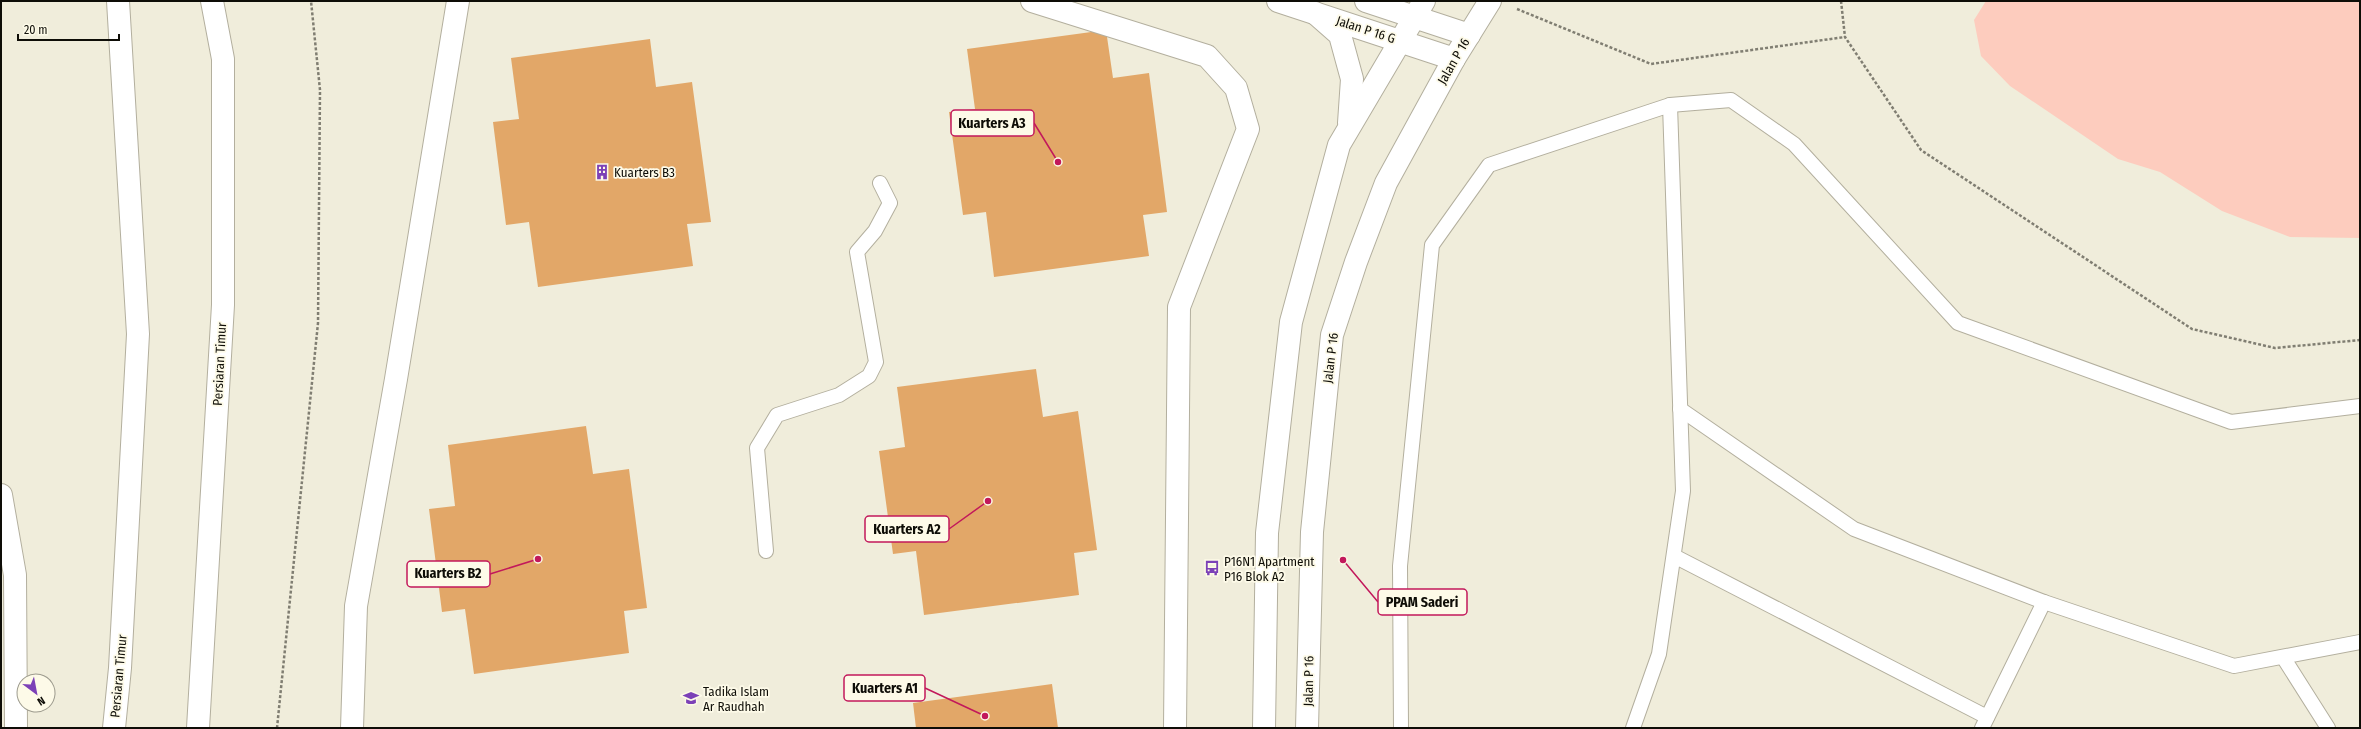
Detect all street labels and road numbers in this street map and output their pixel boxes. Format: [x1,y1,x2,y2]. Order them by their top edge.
street label: Jalan P 16 G [1334,13,1397,46]
street label: Jalan P 16 [1434,35,1473,87]
street label: Persiaran Timur [210,322,229,406]
street label: Jalan P 16 [1320,332,1341,384]
street label: Persiaran Timur [107,633,130,718]
street label: Jalan P 16 [1301,655,1316,707]

